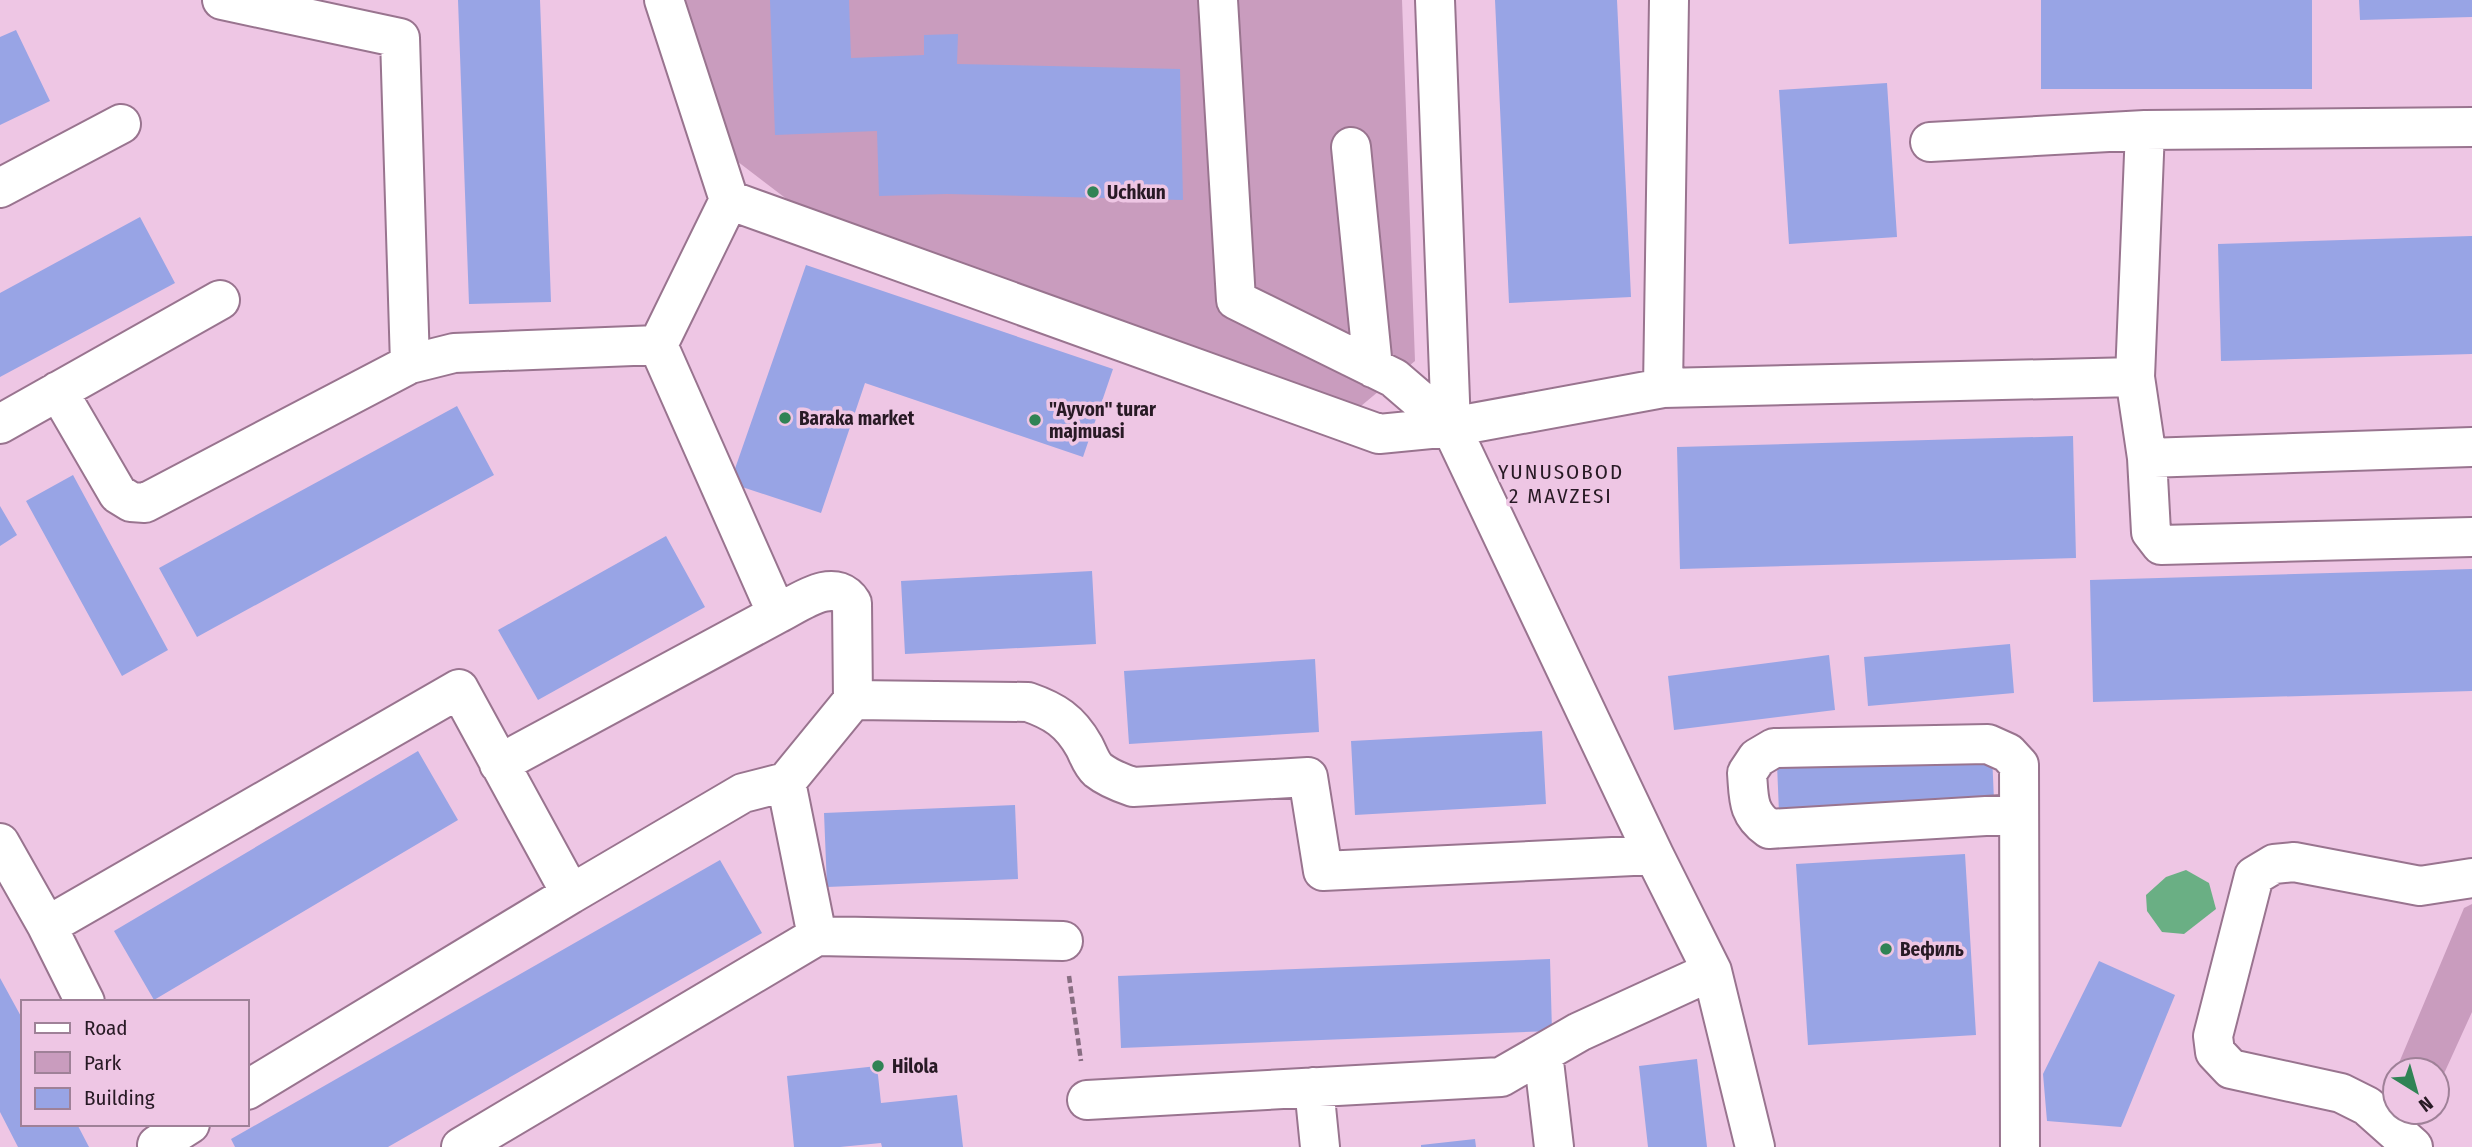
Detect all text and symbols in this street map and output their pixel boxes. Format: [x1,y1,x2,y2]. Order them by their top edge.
place label: Uchkun [1107,181,1166,204]
marker: Uchkun [1085,184,1101,200]
place label: "Ayvon" turar majmuasi [1049,398,1157,443]
place label: Baraka market [799,407,915,430]
marker: Baraka market [777,410,793,426]
marker: "Ayvon" turar majmuasi [1027,412,1043,428]
district label: YUNUSOBOD 2 MAVZESI [1498,459,1624,509]
place label: Вефиль [1900,938,1964,961]
marker: Вефиль [1878,941,1894,957]
legend [21,1000,248,1126]
text: Road [84,1015,128,1041]
text: Park [84,1050,122,1076]
place label: Hilola [892,1055,938,1078]
north arrow [2381,1056,2451,1126]
marker: Hilola [870,1058,886,1074]
text: Building [84,1085,155,1111]
text: N [2414,1092,2437,1117]

